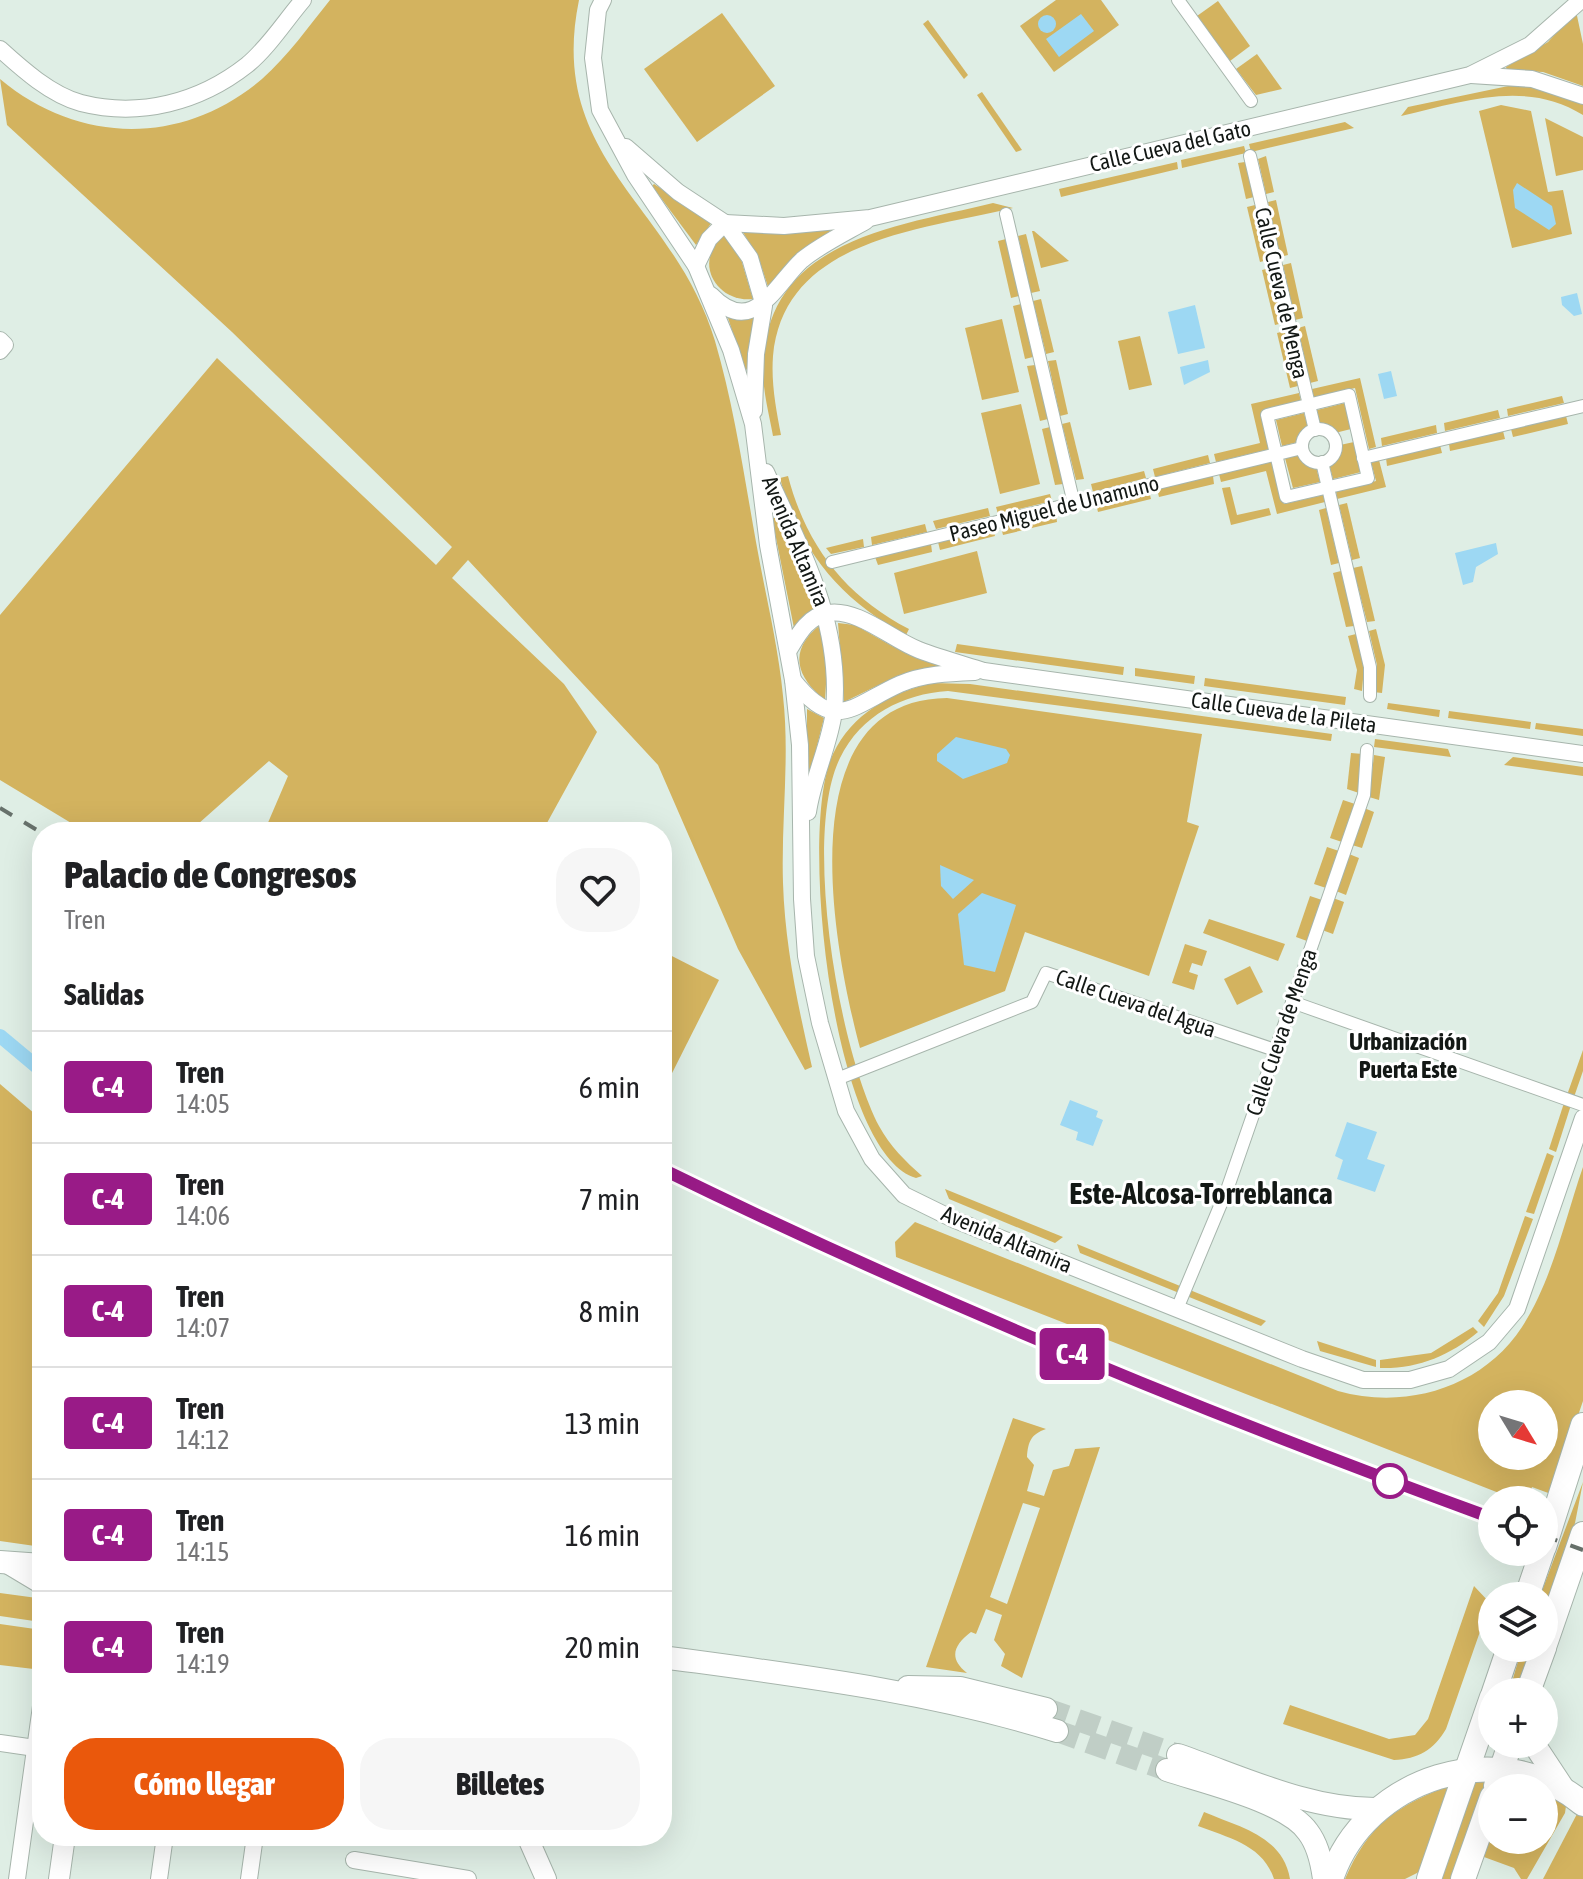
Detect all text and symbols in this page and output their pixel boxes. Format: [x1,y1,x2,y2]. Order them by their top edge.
street label: Calle Cueva del Gato [1087,115,1253,177]
street label: Calle Cueva de Menga [1250,205,1314,381]
street label: Paseo Miguel de Unamuno [947,469,1161,547]
street label: Avenida Altamira [757,472,835,610]
street label: Calle Cueva de la Pileta [1190,686,1378,738]
button: heart [556,848,640,932]
text: Palacio de Congresos [64,853,357,896]
text: Tren [64,905,106,935]
street label: Calle Cueva de Menga [1240,945,1322,1119]
street label: Calle Cueva del Agua [1053,963,1219,1043]
text: Salidas [64,977,144,1011]
district label: Urbanización Puerta Este [1349,1028,1467,1083]
text: Tren [176,1055,224,1089]
text: 6 min [579,1070,640,1104]
text: C-4 [92,1071,124,1103]
text: 14:05 [176,1089,230,1119]
text: Tren [176,1167,224,1201]
district label: Este-Alcosa-Torreblanca [1069,1176,1333,1210]
text: 7 min [579,1182,640,1216]
text: C-4 [92,1183,124,1215]
street label: Avenida Altamira [938,1200,1076,1278]
text: 14:06 [176,1201,230,1231]
text: Tren [176,1279,224,1313]
text: 8 min [579,1294,640,1328]
text: C-4 [92,1295,124,1327]
text: 14:07 [176,1313,230,1343]
line badge: C-4 [1026,1328,1118,1380]
text: C-4 [1056,1338,1088,1370]
north arrow [1478,1390,1558,1470]
map controls [1478,1390,1558,1854]
text: Tren [176,1391,224,1425]
text: 13 min [565,1406,640,1440]
text: C-4 [92,1407,124,1439]
text: 14:12 [176,1425,230,1455]
unlabelled marker [1373,1464,1407,1498]
button: locate [1478,1486,1558,1566]
text: Tren [176,1503,224,1537]
text: 16 min [565,1518,640,1552]
text: C-4 [92,1519,124,1551]
text: 14:15 [176,1537,230,1567]
button: layers [1478,1582,1558,1662]
text: Tren [176,1615,224,1649]
text: 20 min [565,1630,640,1664]
text: C-4 [92,1631,124,1663]
text: 14:19 [176,1649,230,1679]
button: + [1478,1678,1558,1758]
button: Cómo llegar [64,1738,344,1830]
button: Billetes [360,1738,640,1830]
button: − [1478,1774,1558,1854]

